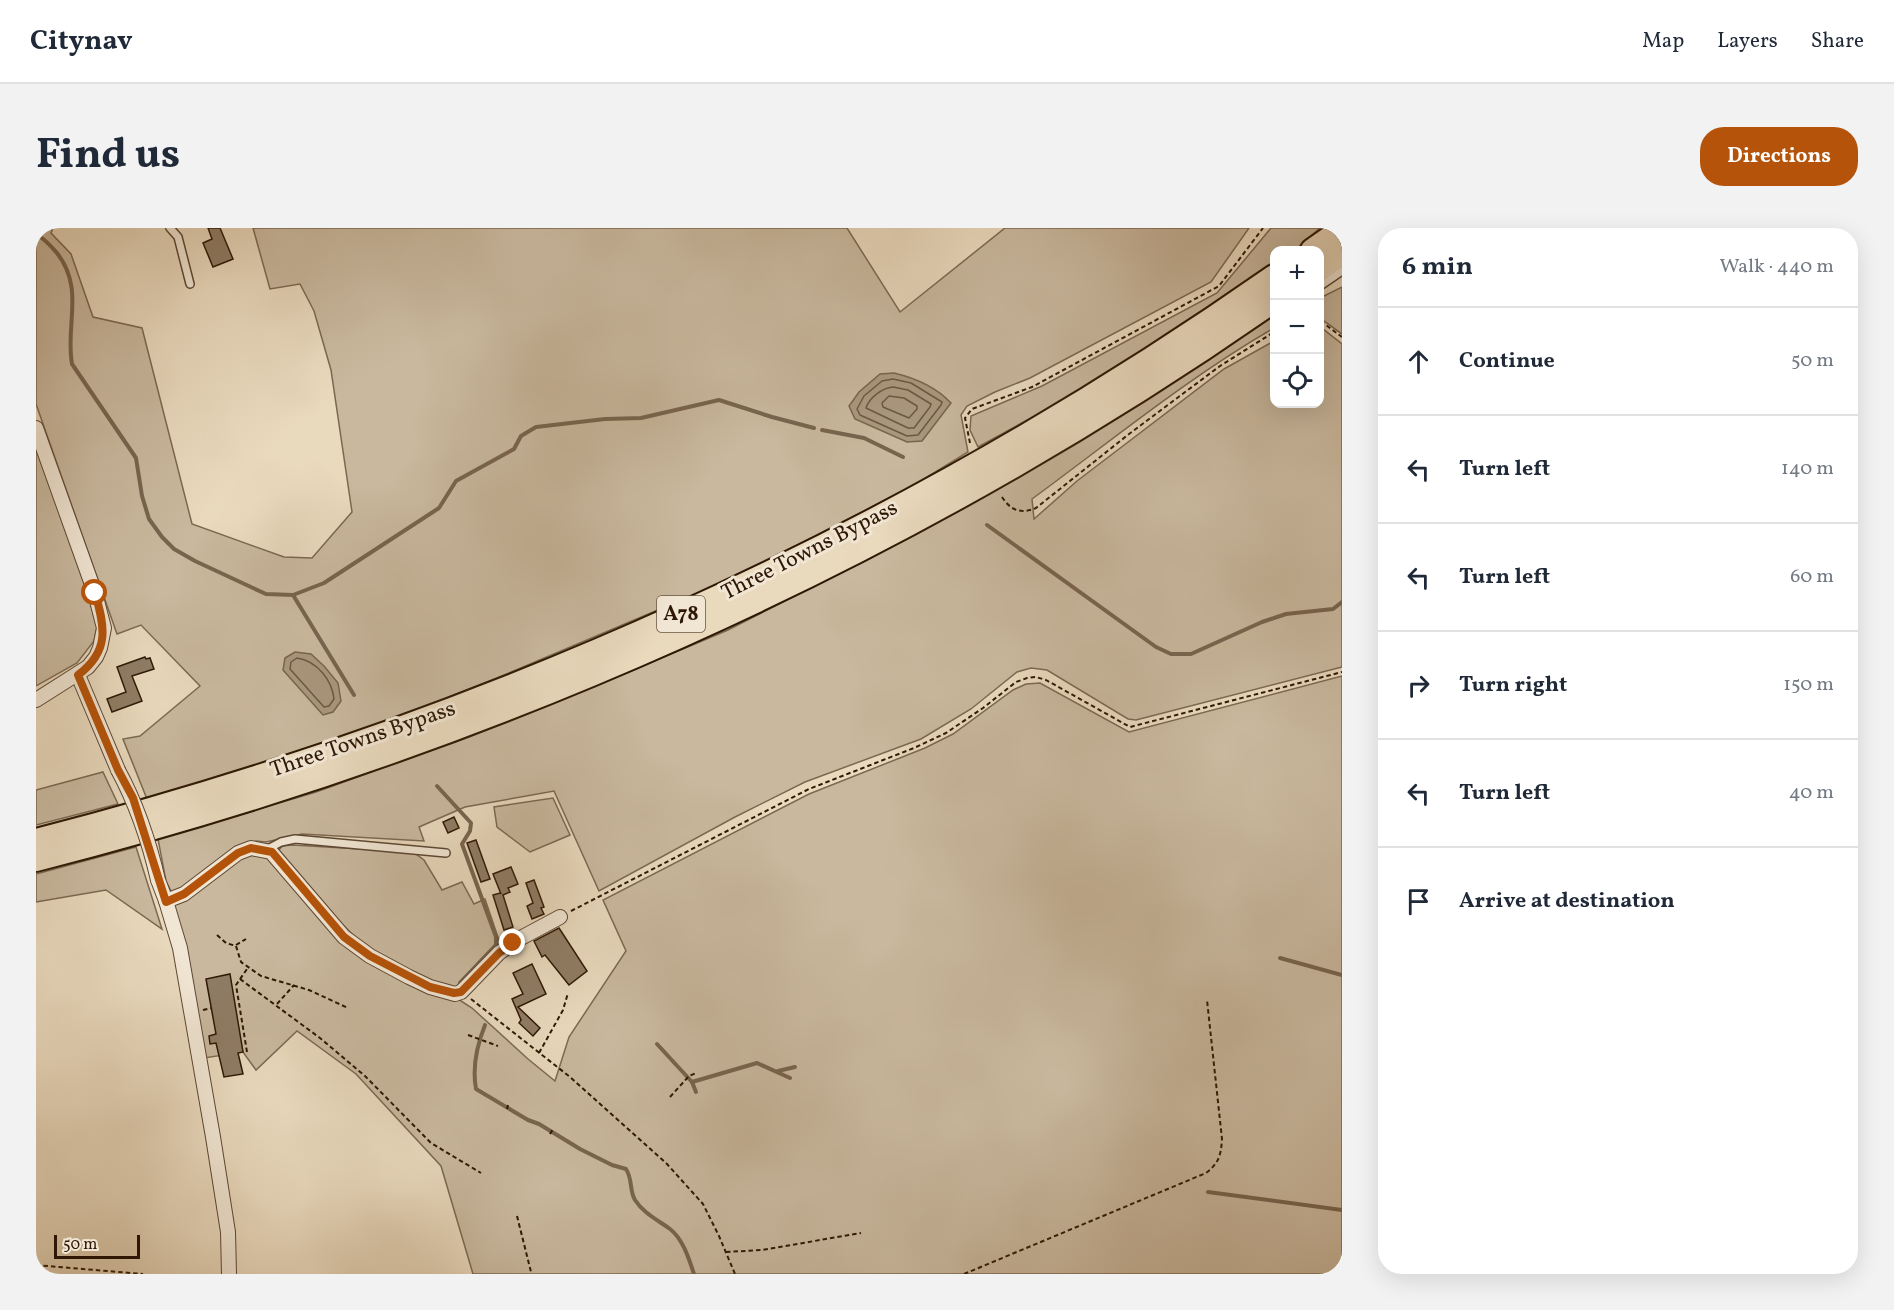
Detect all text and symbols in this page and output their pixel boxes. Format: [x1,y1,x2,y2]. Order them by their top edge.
text: Citynav [30,22,133,61]
text: Map [1642,27,1684,56]
text: Layers [1717,27,1778,56]
text: Share [1811,27,1864,56]
text: Find us [36,127,180,186]
button: Directions [1700,127,1858,186]
map controls [1270,246,1324,408]
button: + [1270,246,1324,300]
text: 6 min [1402,249,1473,285]
text: Walk · 440 m [1719,253,1834,281]
button: − [1270,300,1324,354]
icon: ahead [1402,345,1435,378]
text: Continue [1459,346,1555,377]
text: 50 m [1791,347,1834,375]
button: locate [1270,354,1324,408]
icon: left [1402,453,1435,486]
text: Turn left [1459,454,1550,485]
text: 140 m [1781,455,1834,483]
street label: Three Towns Bypass [716,493,904,609]
icon: left [1402,561,1435,594]
text: Turn left [1459,562,1550,593]
text: 60 m [1790,563,1834,591]
route start [81,579,107,605]
road number: A78 [657,596,705,632]
icon: right [1402,669,1435,702]
text: Turn right [1459,670,1567,701]
text: 150 m [1783,671,1834,699]
street label: Three Towns Bypass [266,694,460,786]
icon: left [1402,777,1435,810]
text: Turn left [1459,778,1550,809]
text: 40 m [1789,779,1834,807]
icon: arrive [1402,885,1435,918]
text: Arrive at destination [1459,886,1675,917]
route end [499,929,525,955]
scale bar [54,1232,140,1260]
text: 50 m [63,1234,97,1256]

